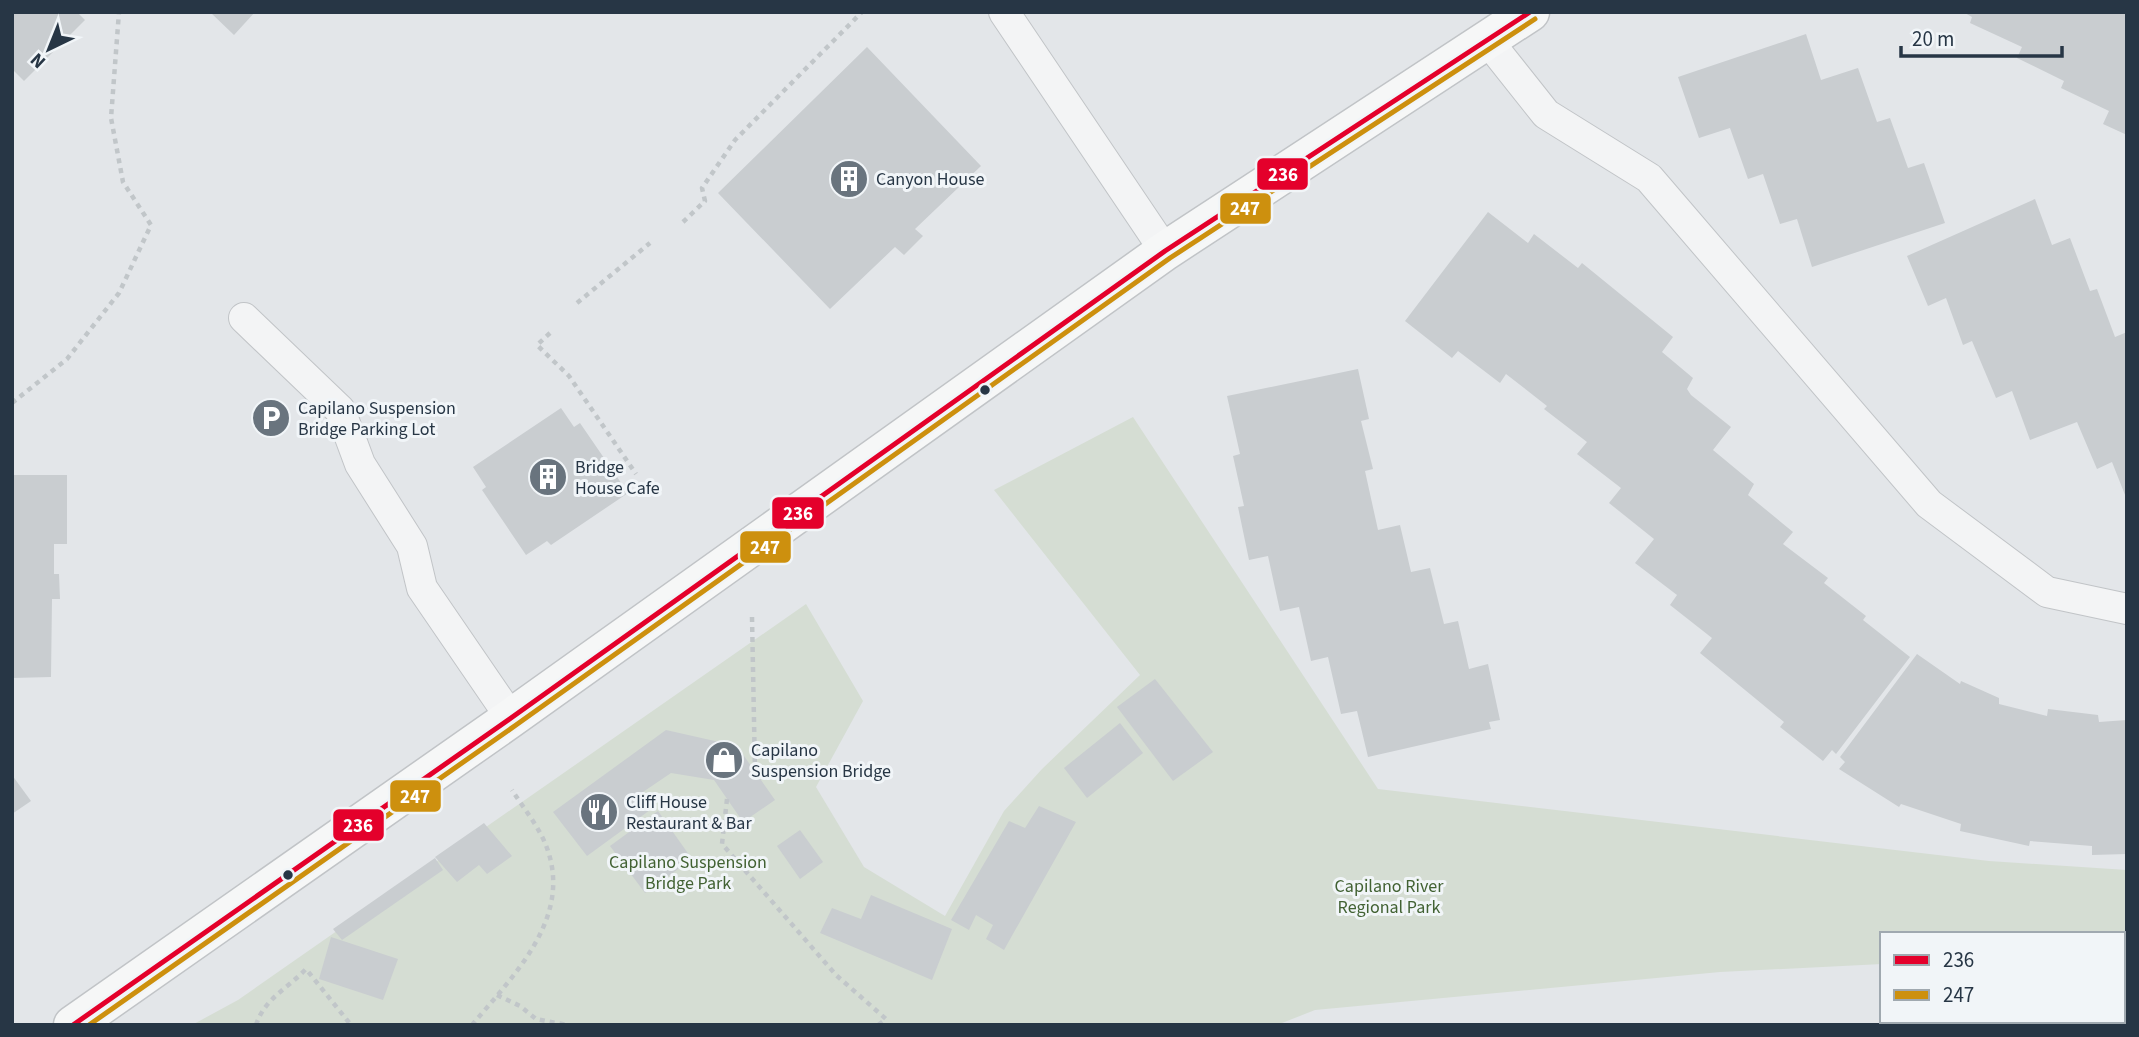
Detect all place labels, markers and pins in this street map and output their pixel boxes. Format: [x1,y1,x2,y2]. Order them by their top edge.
building icon: Canyon House [828,158,870,200]
place label: Canyon House [876,167,985,192]
unlabelled marker [978,383,992,397]
place label: Capilano Suspension Bridge Parking Lot [298,396,456,442]
parking icon: Capilano Suspension Bridge Parking Lot [250,397,292,439]
place label: Bridge House Cafe [575,455,660,501]
building icon: Bridge House Cafe [527,456,569,498]
place label: Capilano Suspension Bridge [751,738,891,784]
shop icon: Capilano Suspension Bridge [703,739,745,781]
place label: Cliff House Restaurant & Bar [626,790,752,836]
restaurant icon: Cliff House Restaurant & Bar [578,791,620,833]
unlabelled marker [281,868,295,882]

